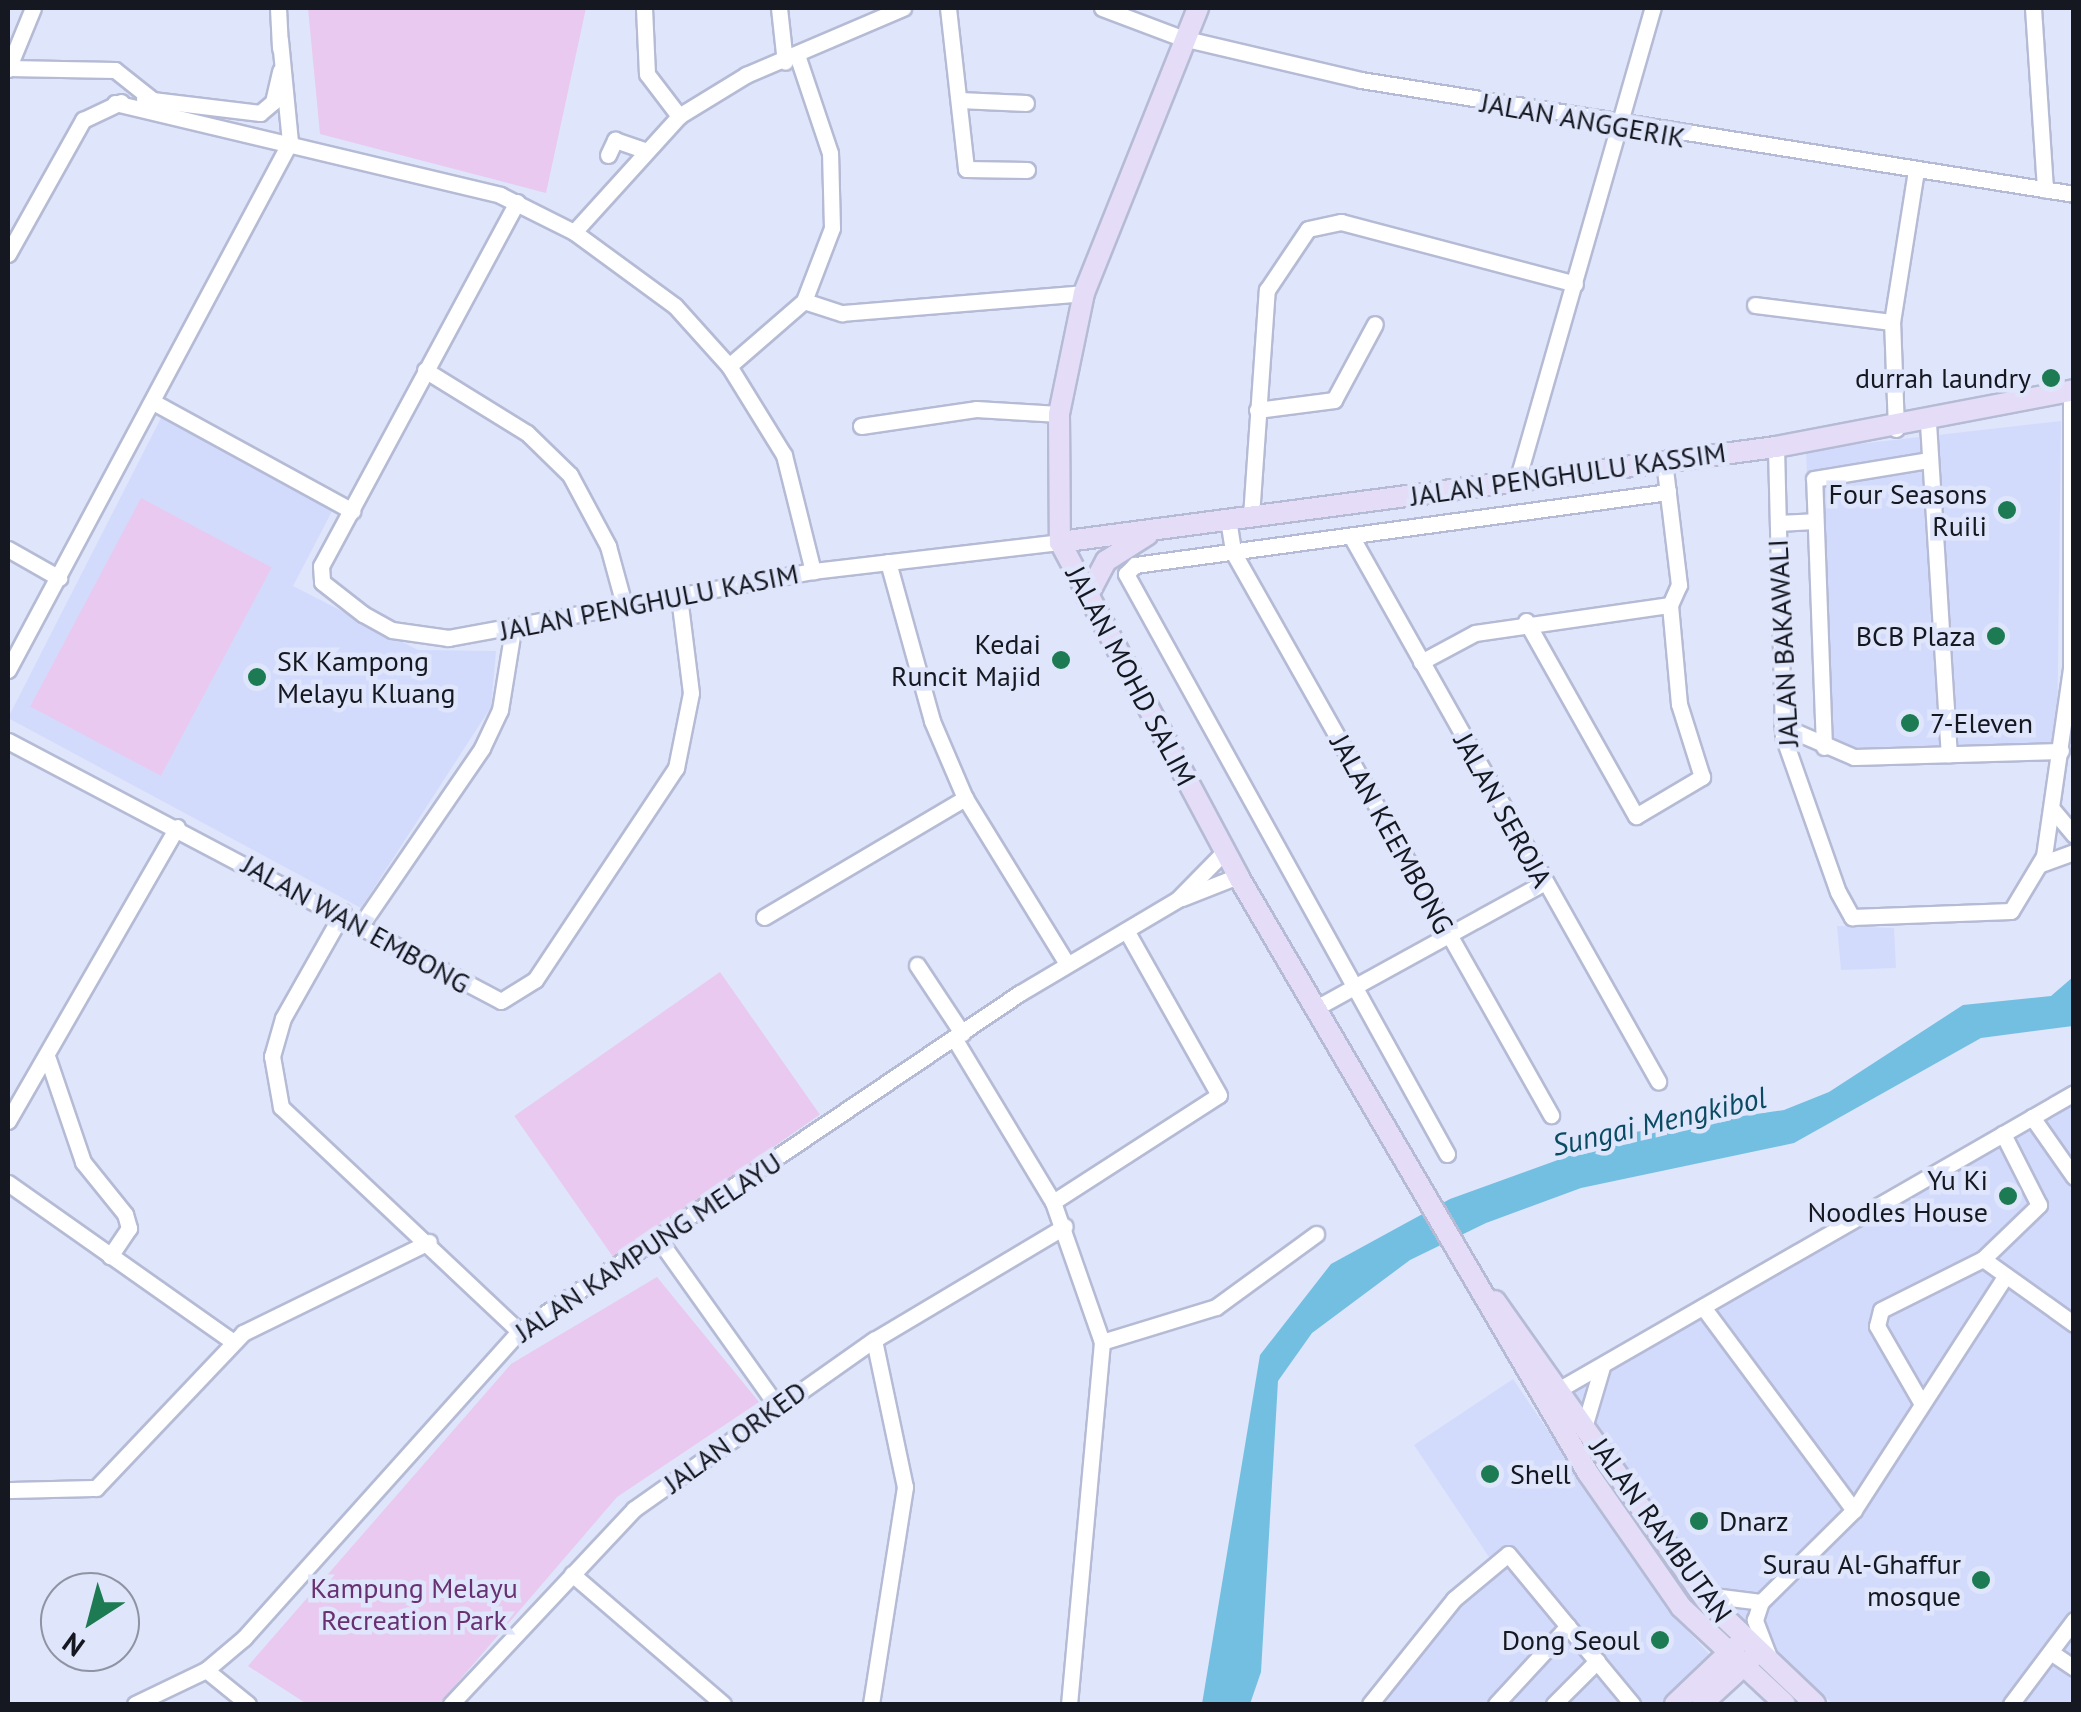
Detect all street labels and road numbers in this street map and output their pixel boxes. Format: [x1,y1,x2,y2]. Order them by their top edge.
street label: JALAN ANGGERIK [1478,85,1688,155]
street label: JALAN PENGHULU KASSIM [1408,435,1728,513]
street label: JALAN BAKAWALI [1761,538,1805,748]
street label: JALAN PENGHULU KASIM [497,557,801,647]
street label: JALAN MOHD SALIM [1059,560,1203,792]
street label: JALAN SEROJA [1447,727,1559,893]
street label: JALAN KEEMBONG [1323,729,1461,939]
street label: JALAN WAN EMBONG [236,847,476,1001]
street label: JALAN KAMPUNG MELAYU [508,1145,788,1349]
street label: JALAN ORKED [657,1374,813,1500]
street label: JALAN RAMBUTAN [1583,1431,1739,1629]

